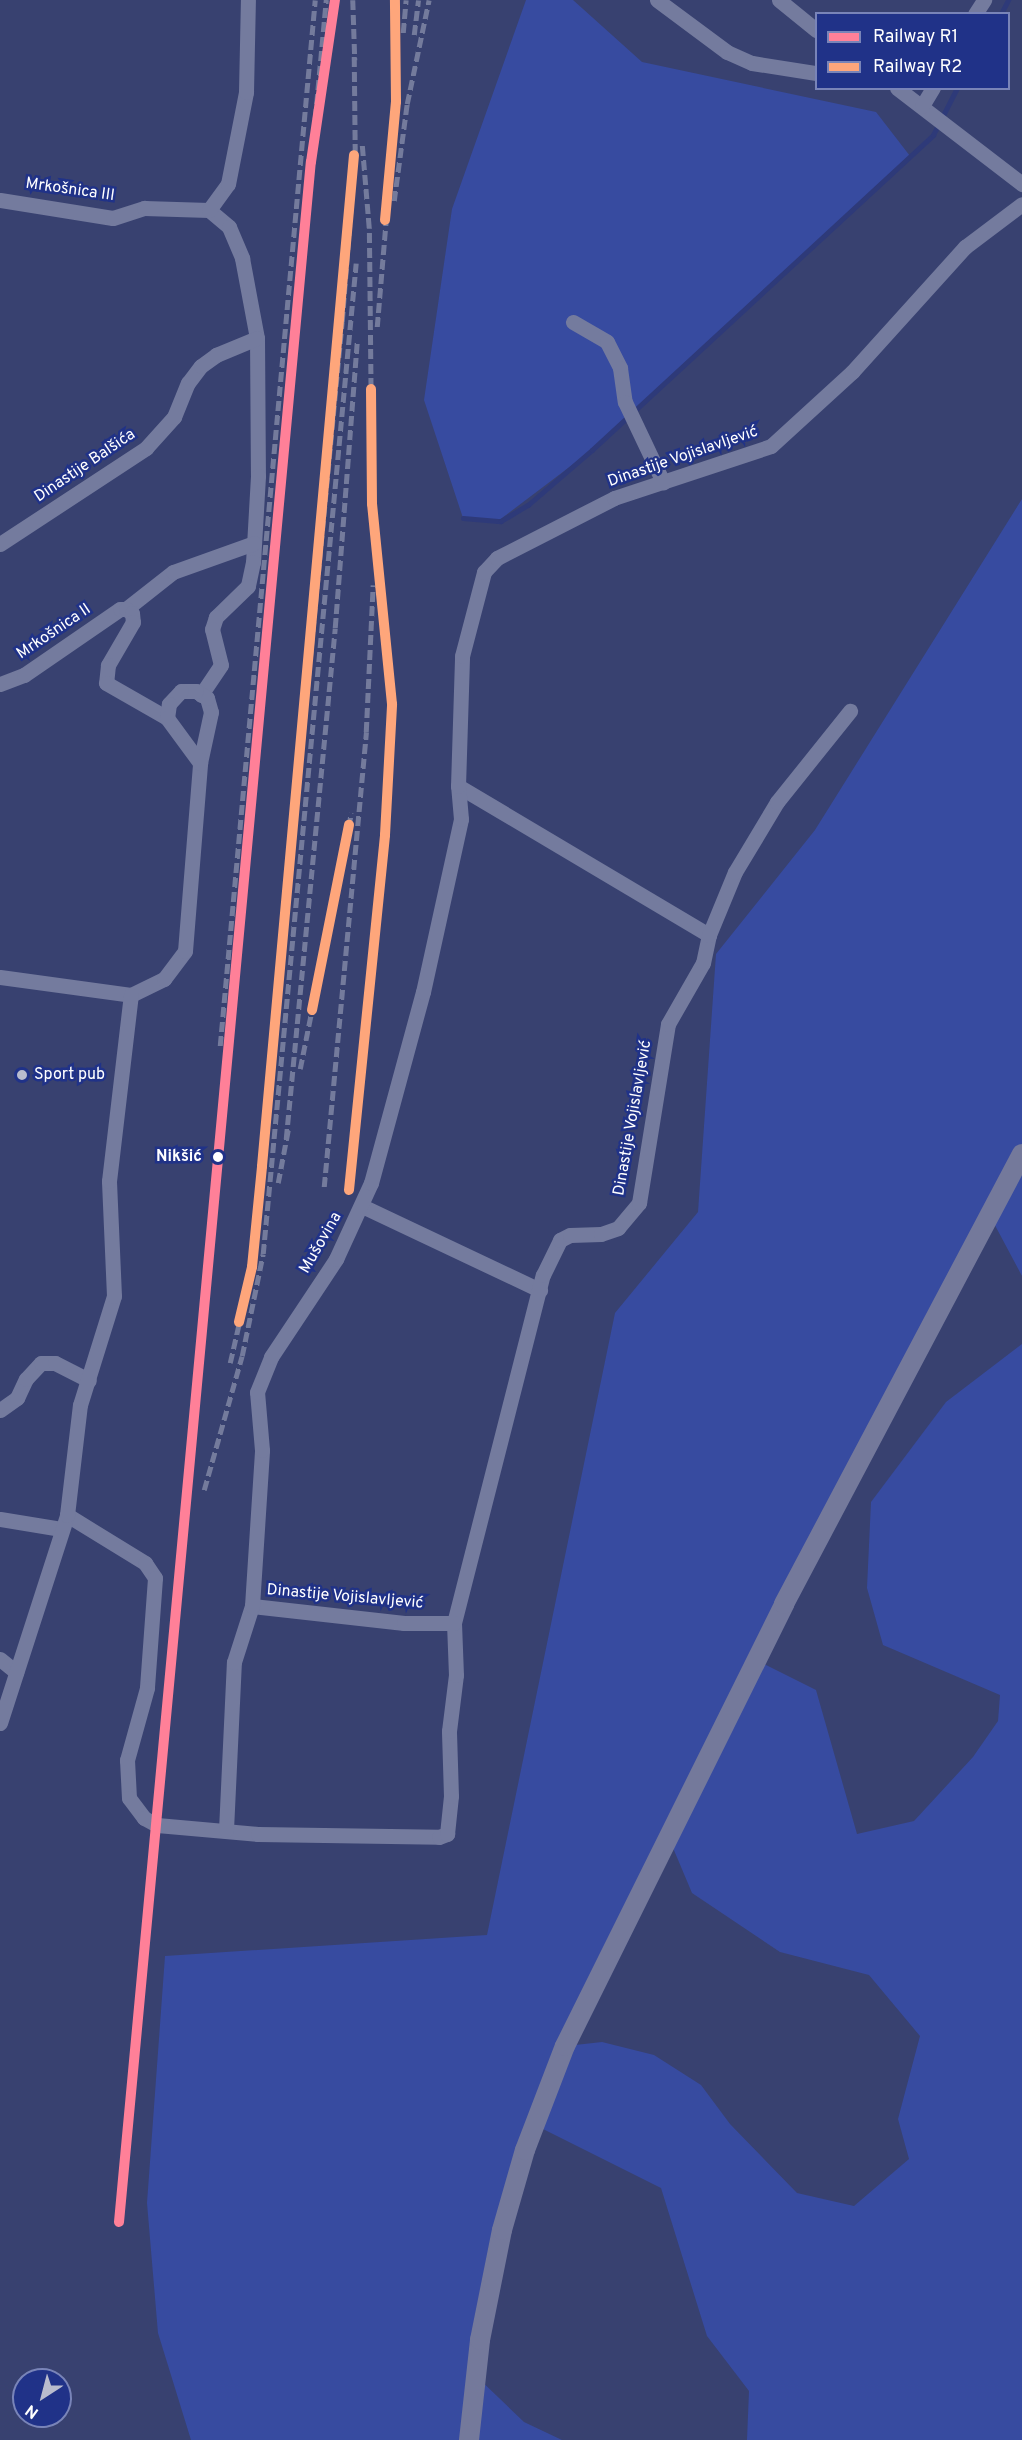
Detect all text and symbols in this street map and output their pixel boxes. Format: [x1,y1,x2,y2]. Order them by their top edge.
legend [815,12,1010,90]
text: Railway R1 [873,26,958,49]
text: Railway R2 [873,56,962,79]
street label: Mrkošnica III [24,174,116,206]
street label: Dinastije Vojislavljević [605,422,761,492]
street label: Dinastije Balšića [31,425,139,507]
street label: Mrkošnica II [13,600,95,664]
street label: Dinastije Vojislavljević [610,1039,656,1197]
place label: Sport pub [34,1065,105,1085]
marker: Sport pub [15,1068,29,1082]
marker: Nikšić [207,1146,229,1168]
place label: Nikšić [156,1147,202,1167]
street label: Mušovina [296,1209,346,1277]
street label: Dinastije Vojislavljević [265,1581,425,1613]
north arrow [12,2368,72,2428]
text: N [22,2399,43,2422]

